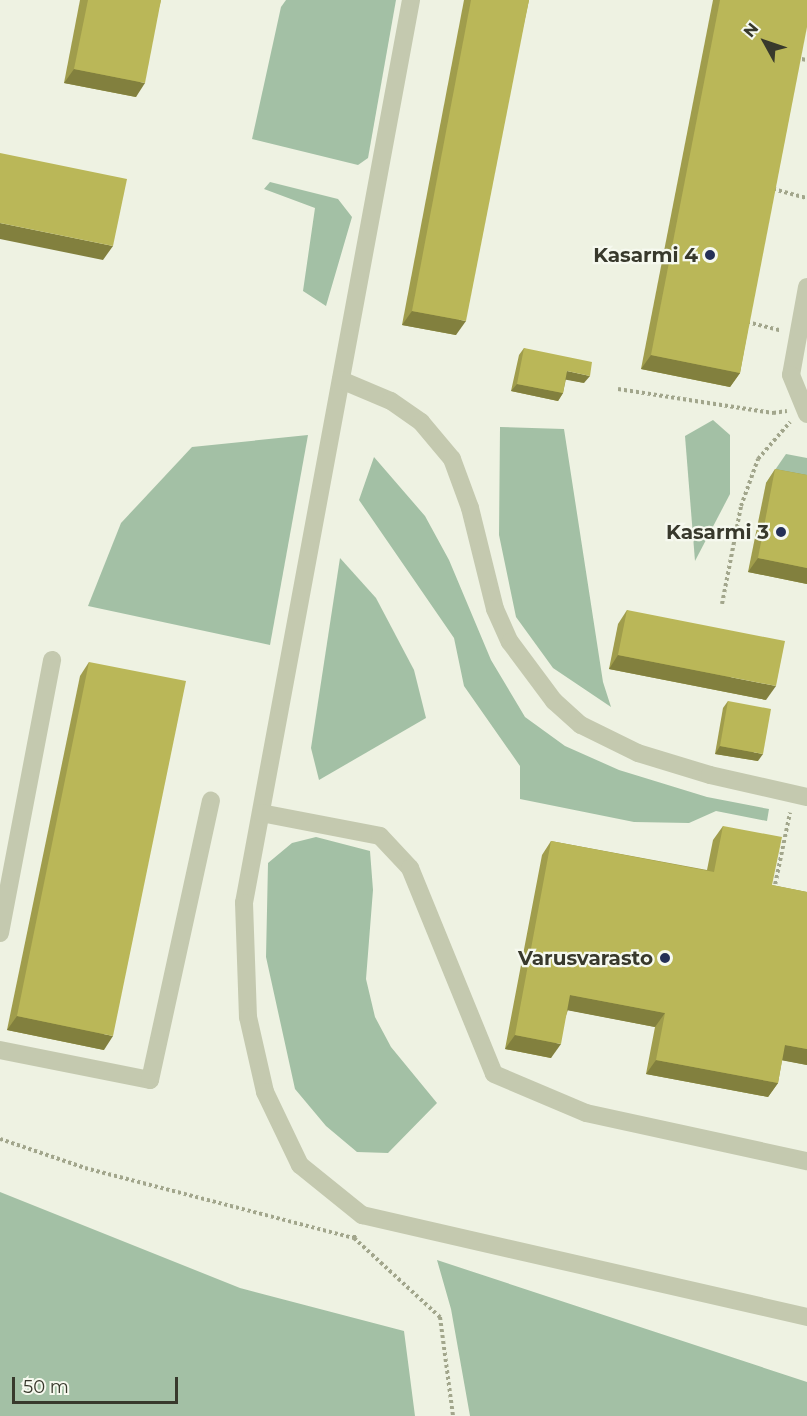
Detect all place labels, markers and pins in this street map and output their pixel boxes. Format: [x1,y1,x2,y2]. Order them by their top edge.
place label: Kasarmi 4 [593,243,698,267]
marker: Kasarmi 4 [703,248,717,262]
place label: Kasarmi 3 [666,520,769,544]
marker: Kasarmi 3 [774,525,788,539]
place label: Varusvarasto [518,946,653,970]
marker: Varusvarasto [658,951,672,965]

